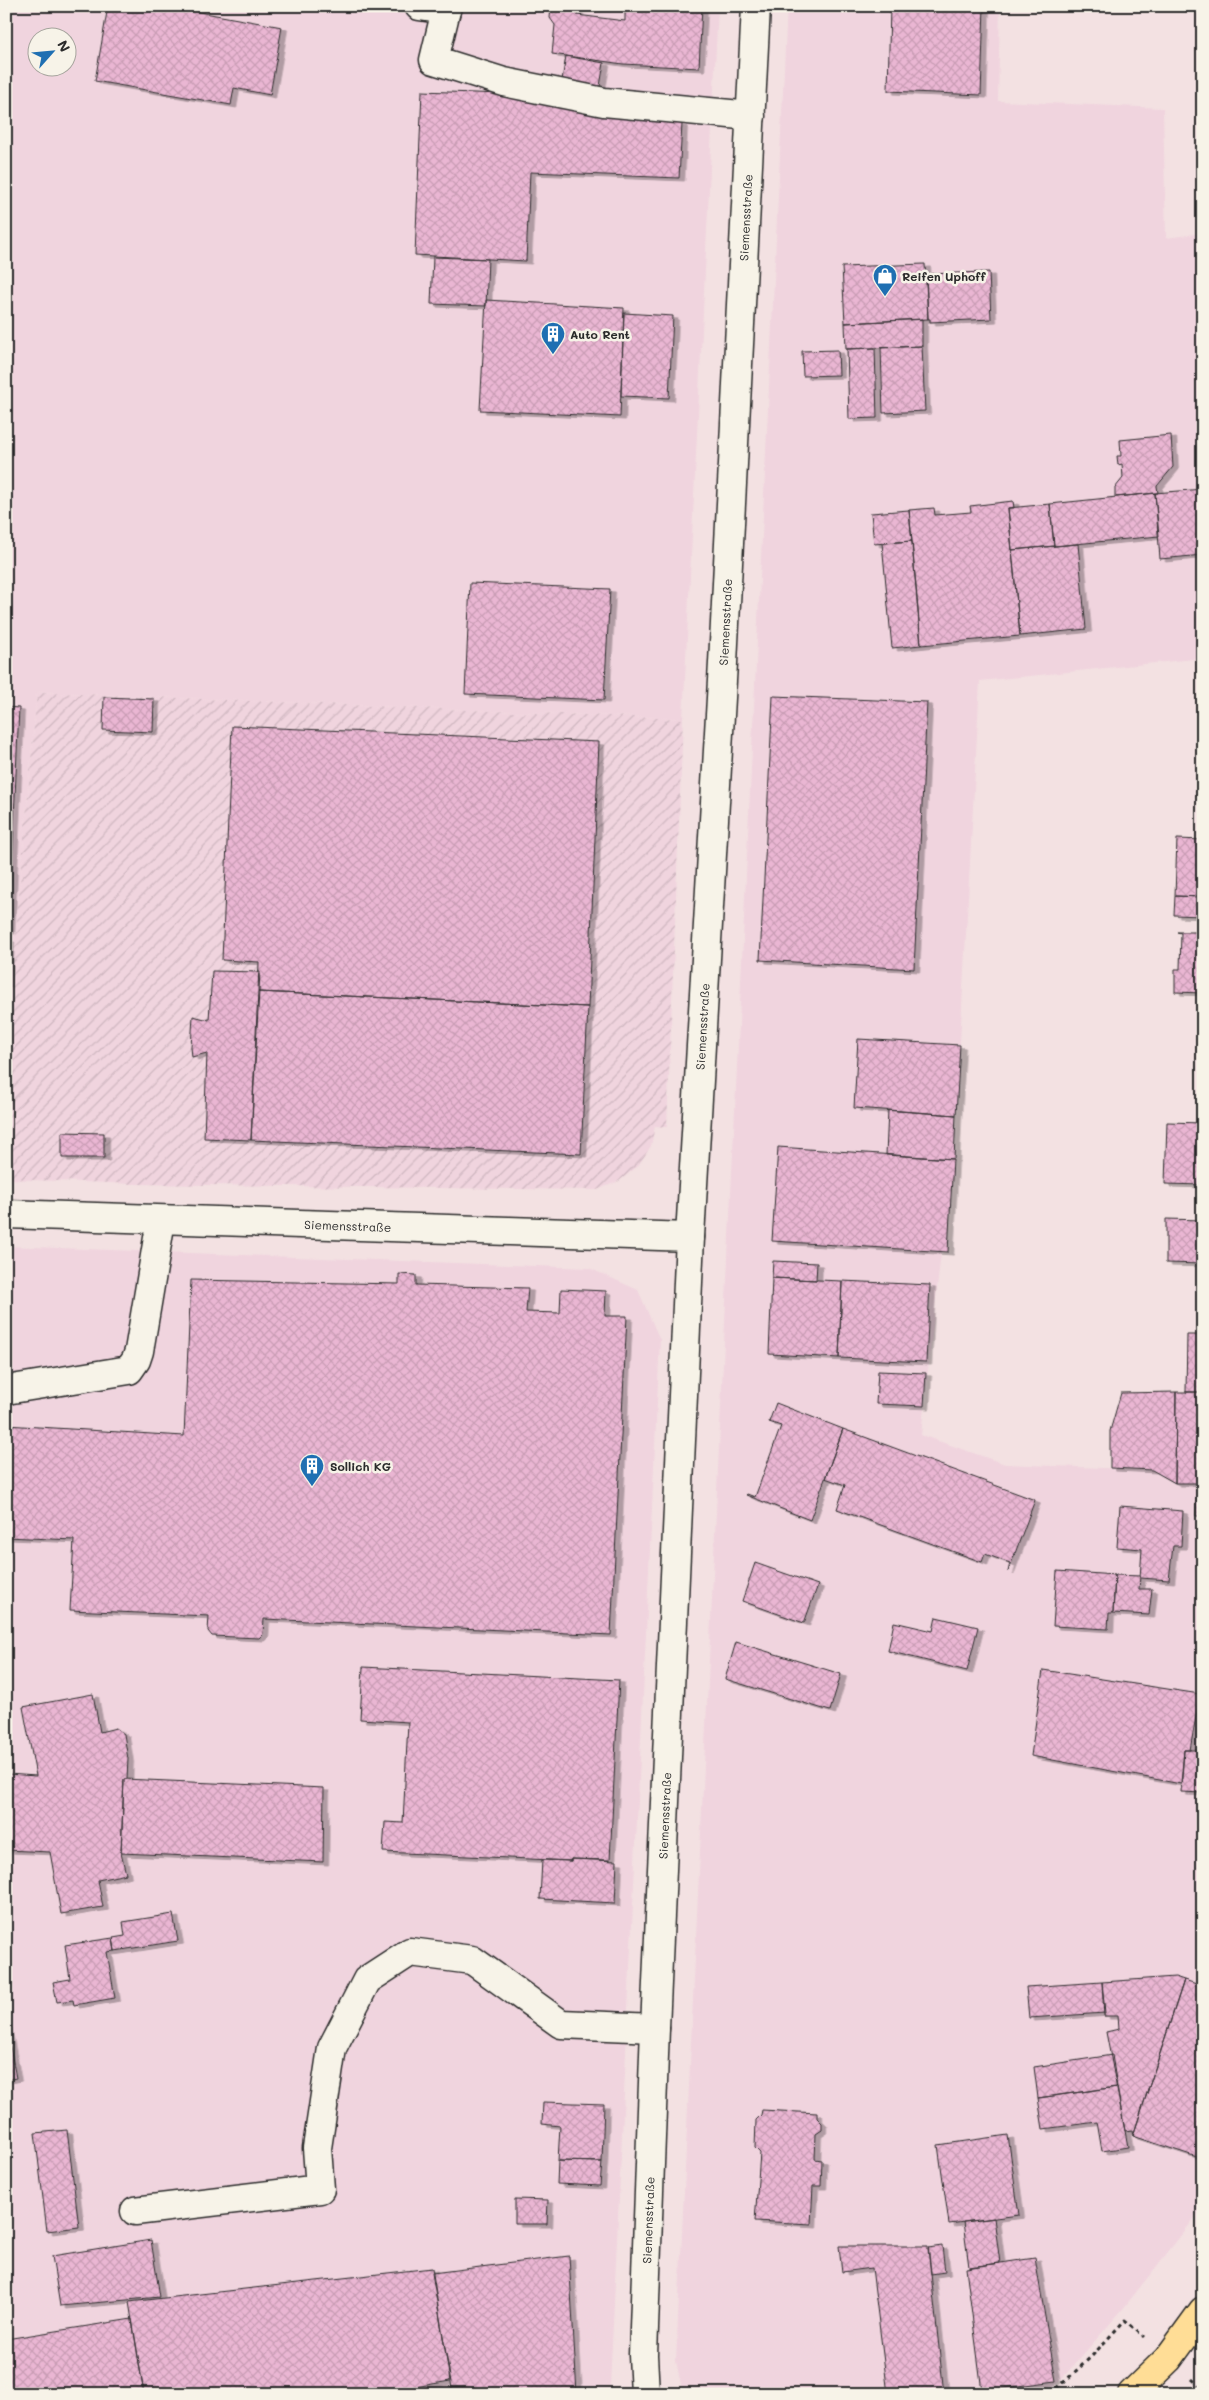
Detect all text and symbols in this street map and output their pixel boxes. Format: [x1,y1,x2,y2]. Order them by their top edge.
north arrow [28,28,78,78]
text: N [53,37,75,55]
street label: Siemensstraße [735,174,756,261]
shop icon: Reifen Uphoff [872,263,898,297]
place label: Reifen Uphoff [902,268,986,284]
building icon: Auto Rent [540,321,566,355]
place label: Auto Rent [570,326,630,342]
street label: Siemensstraße [715,578,735,666]
street label: Siemensstraße [692,982,713,1070]
street label: Siemensstraße [304,1216,392,1235]
building icon: Sollich KG [299,1453,325,1487]
place label: Sollich KG [330,1458,391,1474]
street label: Siemensstraße [654,1772,674,1859]
street label: Siemensstraße [638,2176,658,2264]

